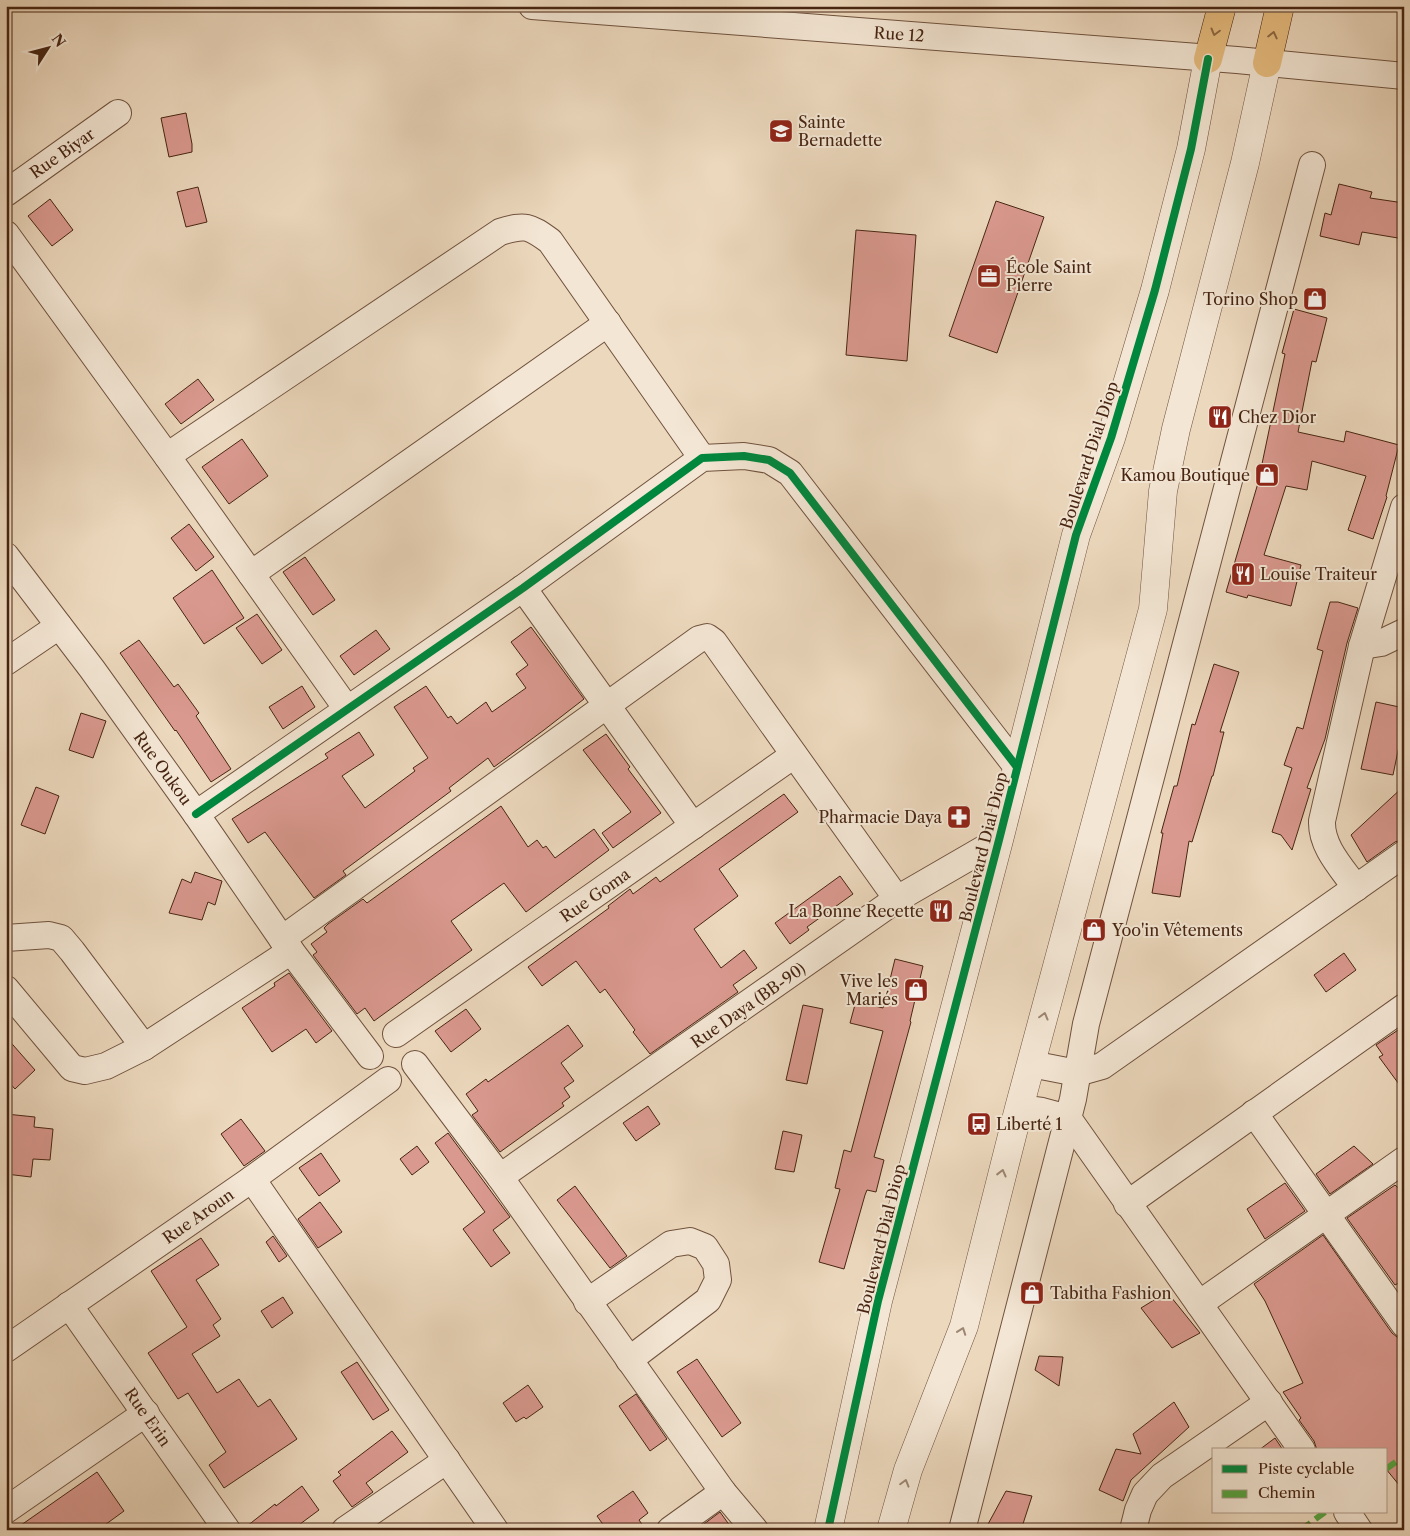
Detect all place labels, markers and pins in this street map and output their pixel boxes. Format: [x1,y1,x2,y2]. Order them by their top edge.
place label: Sainte Bernadette [798,112,882,150]
school or university icon: Sainte Bernadette [768,118,794,144]
place label: École Saint Pierre [1006,257,1092,295]
office icon: École Saint Pierre [976,263,1002,289]
shop icon: Torino Shop [1302,286,1328,312]
place label: Torino Shop [1203,289,1298,309]
restaurant icon: Chez Dior [1207,404,1233,430]
place label: Chez Dior [1238,407,1316,427]
shop icon: Kamou Boutique [1254,462,1280,488]
place label: Kamou Boutique [1120,465,1250,485]
restaurant icon: Louise Traiteur [1230,561,1256,587]
place label: Louise Traiteur [1260,564,1377,584]
pharmacy icon: Pharmacie Daya [946,804,972,830]
place label: Pharmacie Daya [818,807,943,827]
restaurant icon: La Bonne Recette [928,898,954,924]
place label: La Bonne Recette [789,901,924,921]
shop icon: Yoo'in Vêtements [1081,917,1107,943]
place label: Yoo'in Vêtements [1111,920,1243,940]
place label: Vive les Mariés [839,971,898,1009]
shop icon: Vive les Mariés [903,977,929,1003]
bus stop icon: Liberté 1 [966,1111,992,1137]
place label: Liberté 1 [996,1114,1063,1134]
shop icon: Tabitha Fashion [1019,1280,1045,1306]
place label: Tabitha Fashion [1050,1283,1172,1303]

